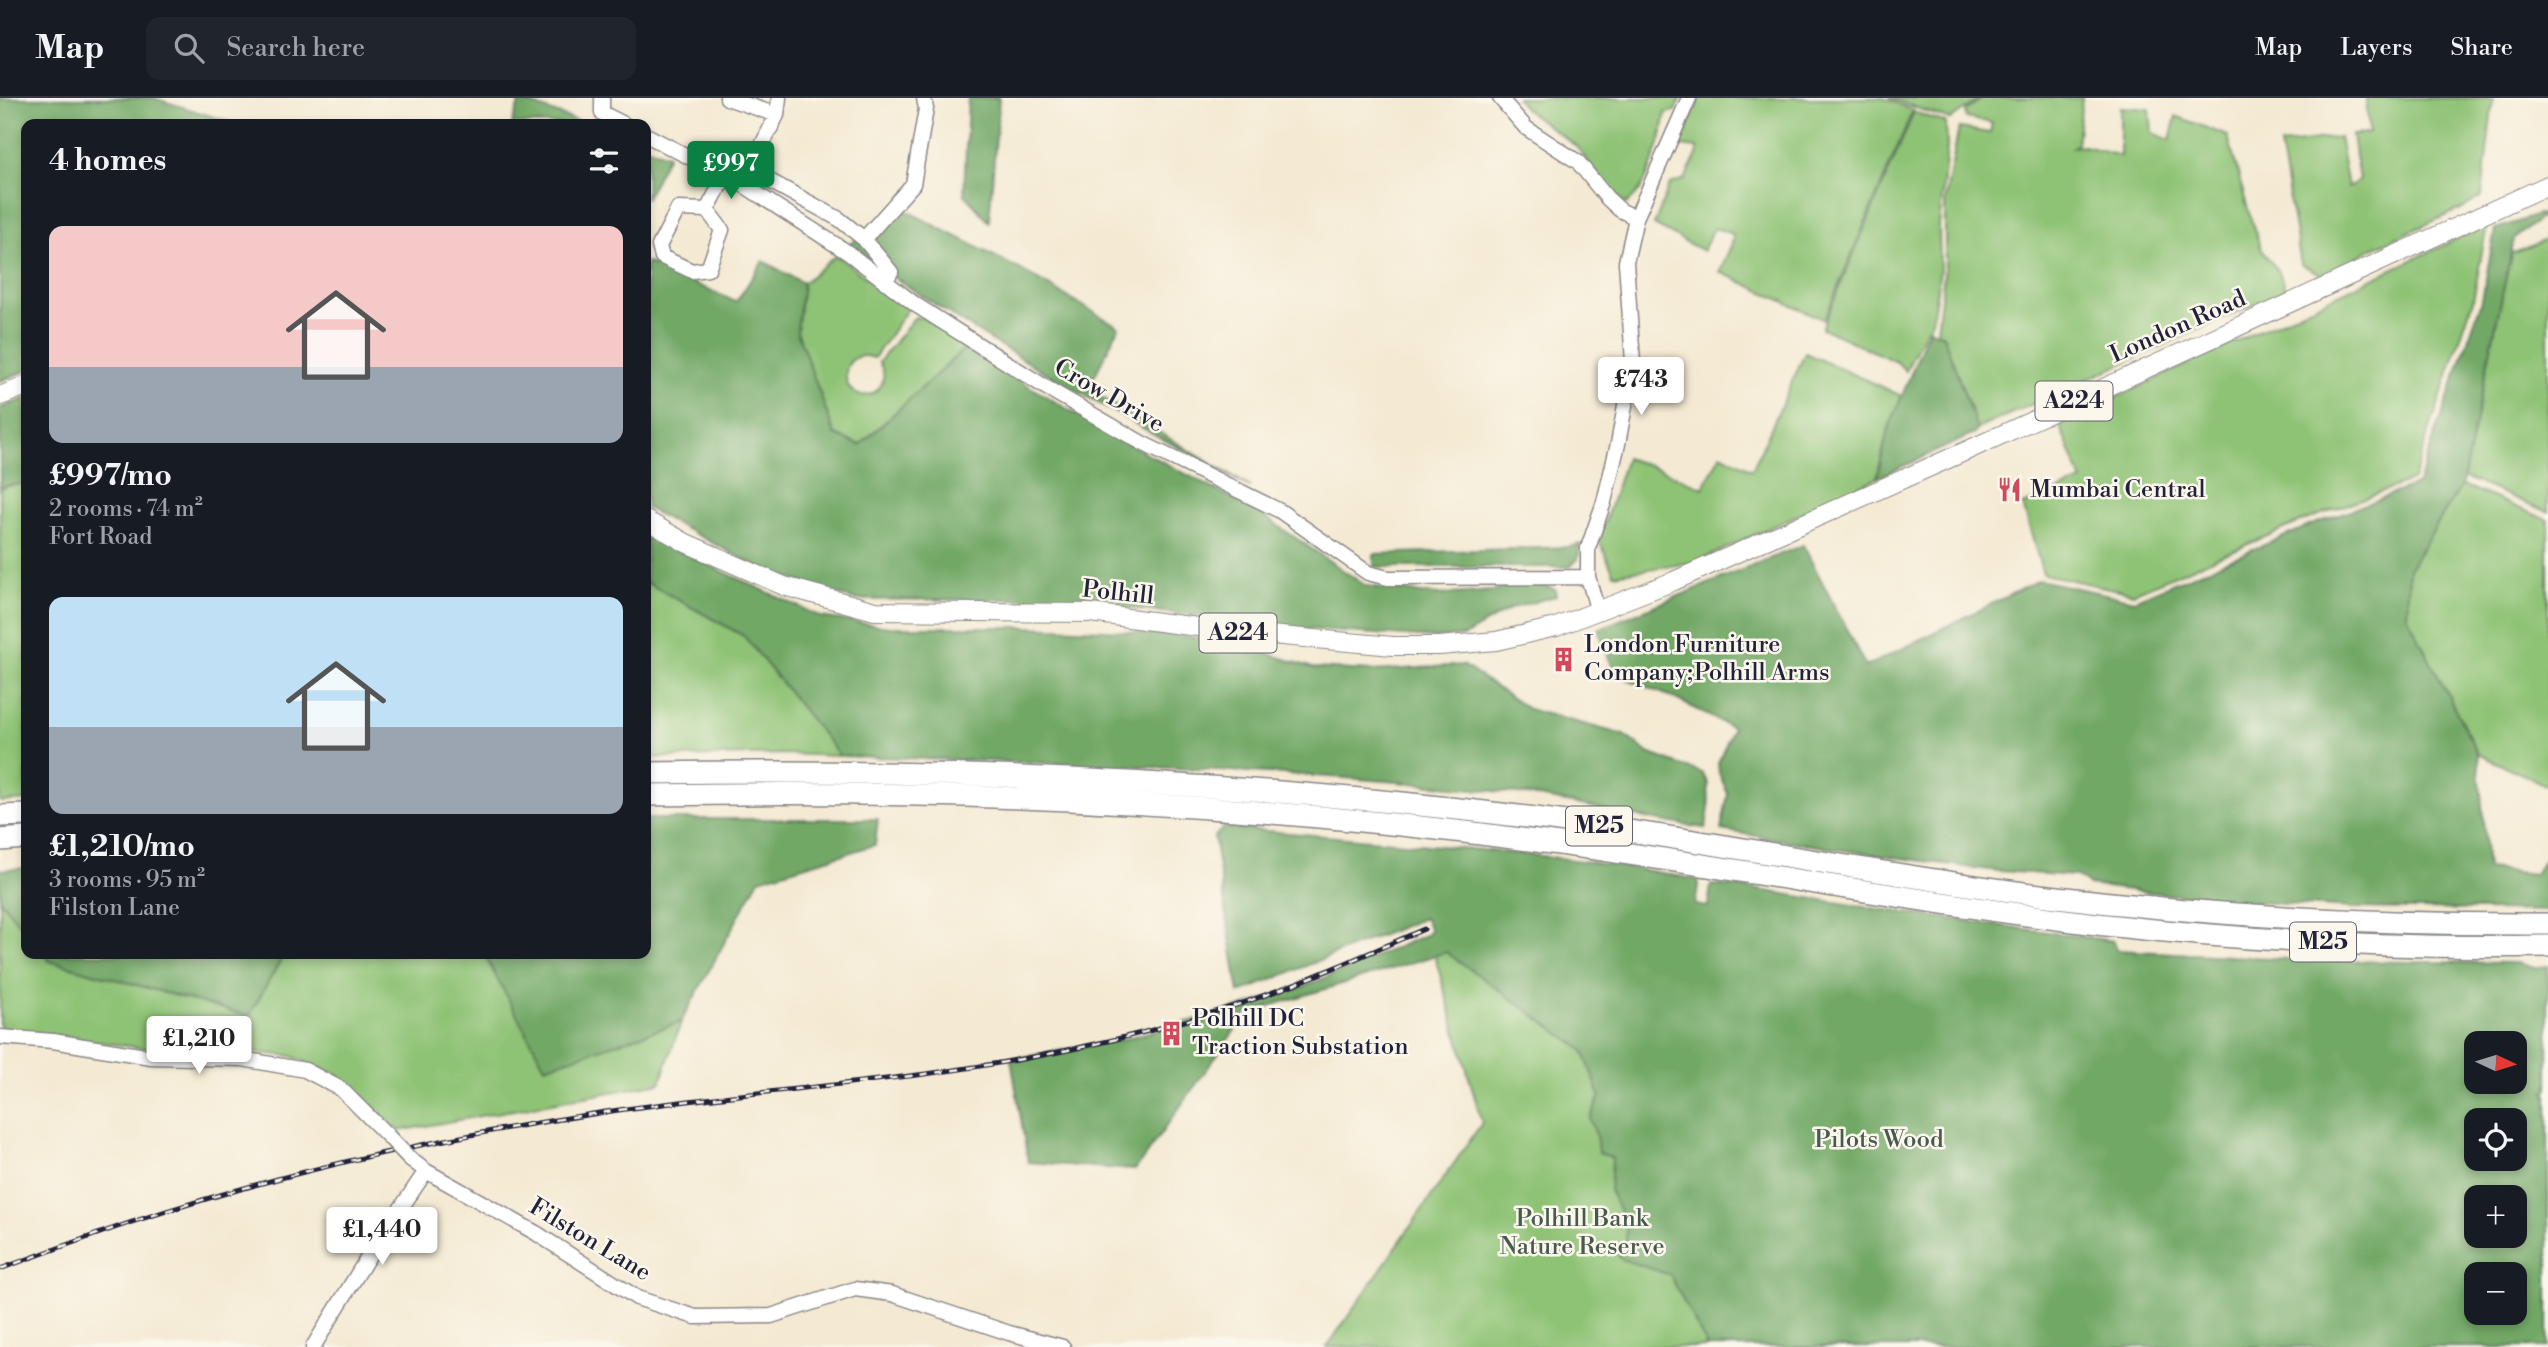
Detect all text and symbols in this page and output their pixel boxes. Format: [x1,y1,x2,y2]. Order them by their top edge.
search box [146,17,636,80]
text: Map [35,28,104,69]
icon: search [170,29,208,67]
text: Search here [226,32,365,64]
text: Map [2255,33,2302,63]
text: Layers [2340,33,2412,63]
text: Share [2450,33,2513,63]
pin: £997 [690,141,772,201]
text: 4 homes [49,142,166,180]
icon: filters [585,142,623,180]
text: £997 [703,150,759,178]
icon: home [273,272,399,398]
street label: London Road [2105,284,2251,370]
street label: Crow Drive [1049,352,1169,440]
pin: £743 [1600,358,1682,417]
text: £743 [1614,366,1668,394]
road number: A224 [2036,382,2112,420]
text: £997/mo [49,457,172,495]
place label: Mumbai Central [2030,475,2206,505]
restaurant icon: Mumbai Central [1996,476,2024,504]
text: 2 rooms · 74 m² [49,495,203,523]
text: Fort Road [49,523,152,551]
street label: Polhill [1081,574,1155,612]
road number: A224 [1200,614,1276,652]
place label: London Furniture Company;Polhill Arms [1584,630,1830,688]
icon: home [273,643,399,769]
building icon: London Furniture Company;Polhill Arms [1550,645,1578,673]
road number: M25 [1566,806,1632,846]
text: £1,210/mo [49,828,195,866]
text: 3 rooms · 95 m² [49,866,205,894]
text: Filston Lane [49,894,180,922]
road number: M25 [2290,922,2356,962]
place label: Polhill DC Traction Substation [1192,1004,1409,1062]
pin: £1,210 [142,1016,256,1076]
building icon: Polhill DC Traction Substation [1158,1019,1186,1047]
text: £1,210 [163,1025,235,1053]
north arrow [2464,1031,2527,1094]
map controls [2464,1031,2527,1325]
button: locate [2464,1108,2527,1171]
park label: Pilots Wood [1814,1125,1944,1155]
button: + [2464,1185,2527,1248]
street label: Filston Lane [524,1192,656,1288]
park label: Polhill Bank Nature Reserve [1499,1204,1665,1262]
pin: £1,440 [325,1208,439,1267]
text: £1,440 [342,1216,422,1244]
button: − [2464,1262,2527,1325]

